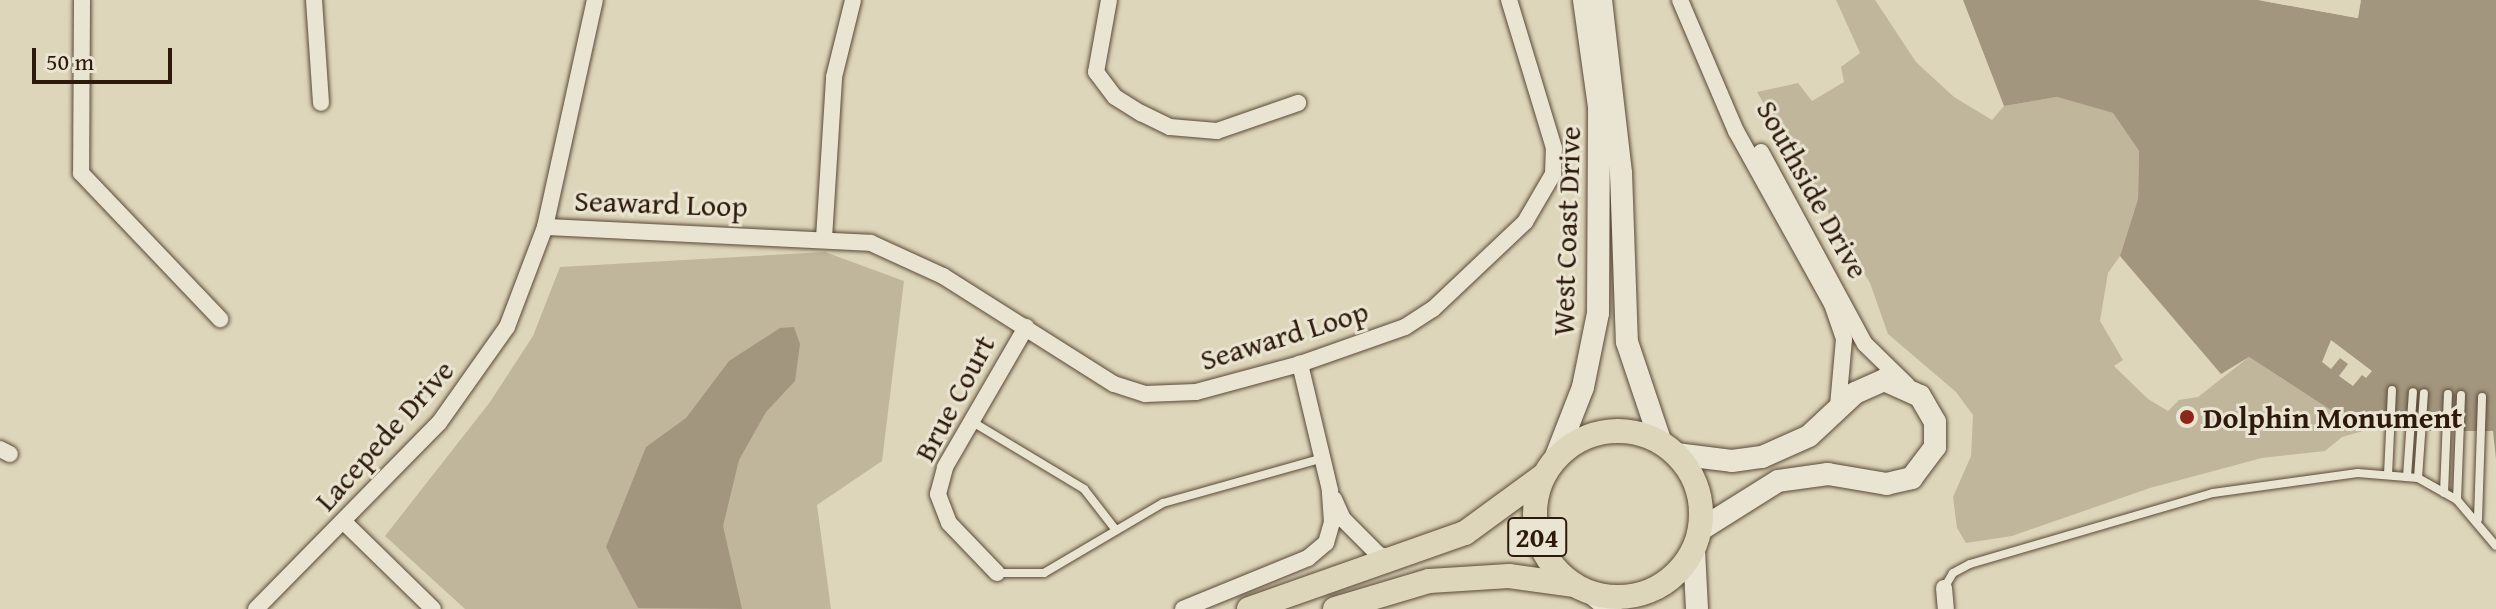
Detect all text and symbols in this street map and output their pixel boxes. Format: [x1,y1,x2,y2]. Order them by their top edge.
scale bar [36,32,176,82]
text: 50 m [46,44,94,79]
street label: Southside Drive [1749,94,1877,284]
street label: West Coast Drive [1544,126,1588,336]
street label: Seaward Loop [574,182,748,224]
street label: Seaward Loop [1196,292,1372,378]
street label: Brue Court [906,329,1002,467]
street label: Lacepede Drive [307,352,461,518]
place label: Dolphin Monument [2203,399,2462,435]
marker: Dolphin Monument [2178,408,2196,426]
road number: 204 [1507,513,1567,561]

